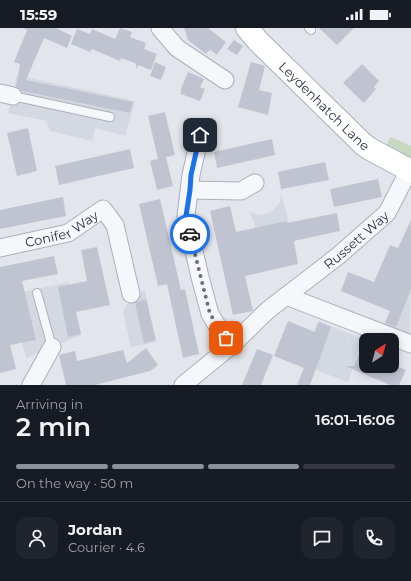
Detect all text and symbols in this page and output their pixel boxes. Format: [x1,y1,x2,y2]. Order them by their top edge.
text: 15:59 [20,5,57,24]
street label: Leydenhatch Lane [276,58,373,154]
pin [183,118,217,152]
icon: home [189,124,211,146]
street label: Conifer Way [23,206,102,250]
street label: Russett Way [320,207,392,272]
courier [170,214,210,254]
icon: car [179,223,201,245]
pin [209,321,243,355]
icon: bag [215,327,237,349]
north arrow [359,333,399,373]
map controls [359,333,399,373]
text: Arriving in [16,396,83,412]
text: 16:01–16:06 [315,410,395,429]
text: 2 min [16,411,91,443]
text: On the way · 50 m [16,475,133,491]
button: person [16,517,58,559]
button: chat [301,517,343,559]
button: phone [353,517,395,559]
text: Jordan [68,520,122,539]
text: Courier · 4.6 [68,539,145,555]

